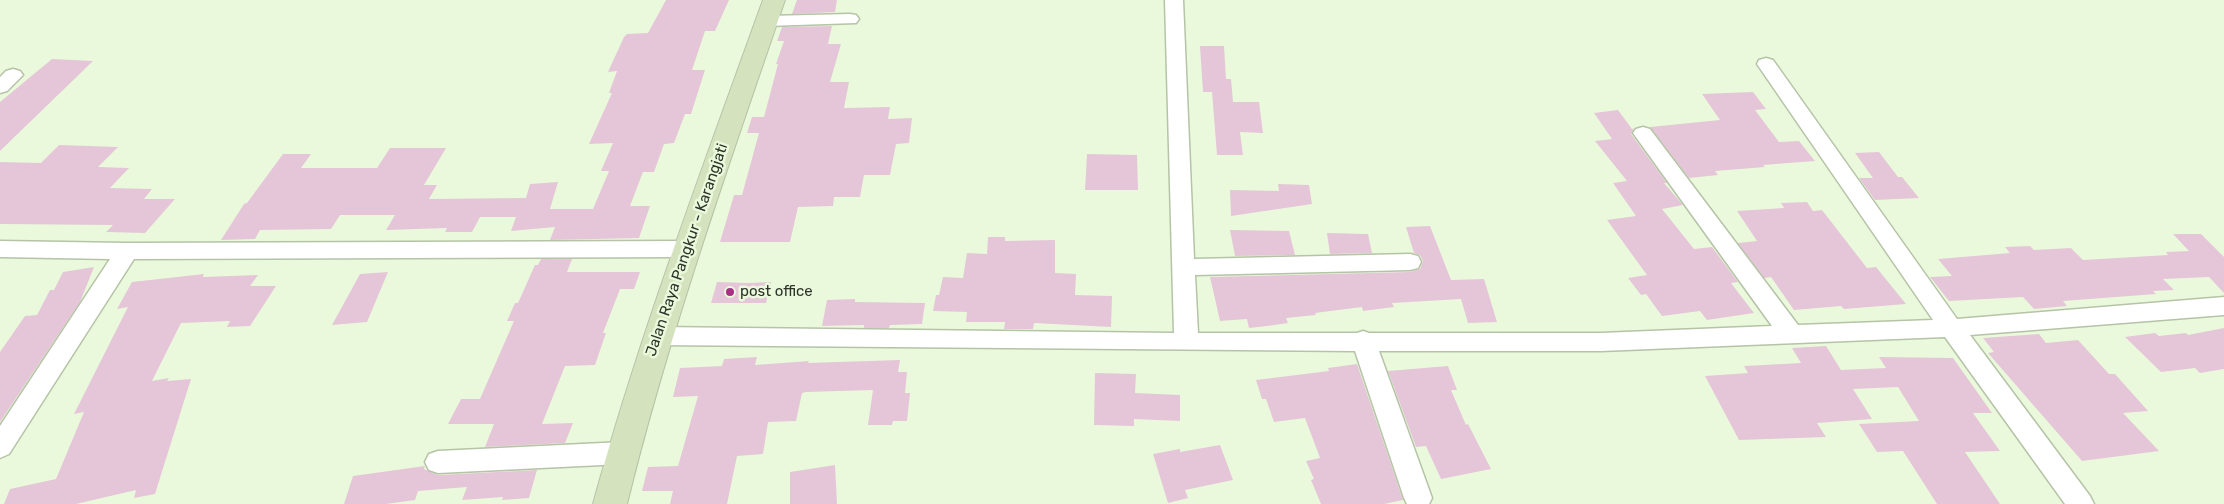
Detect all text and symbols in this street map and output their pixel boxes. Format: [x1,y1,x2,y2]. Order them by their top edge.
street label: Jalan Raya Pangkur - Karangjati [642,141,732,359]
place label: post office [740,283,813,301]
marker: post office [724,286,736,298]

